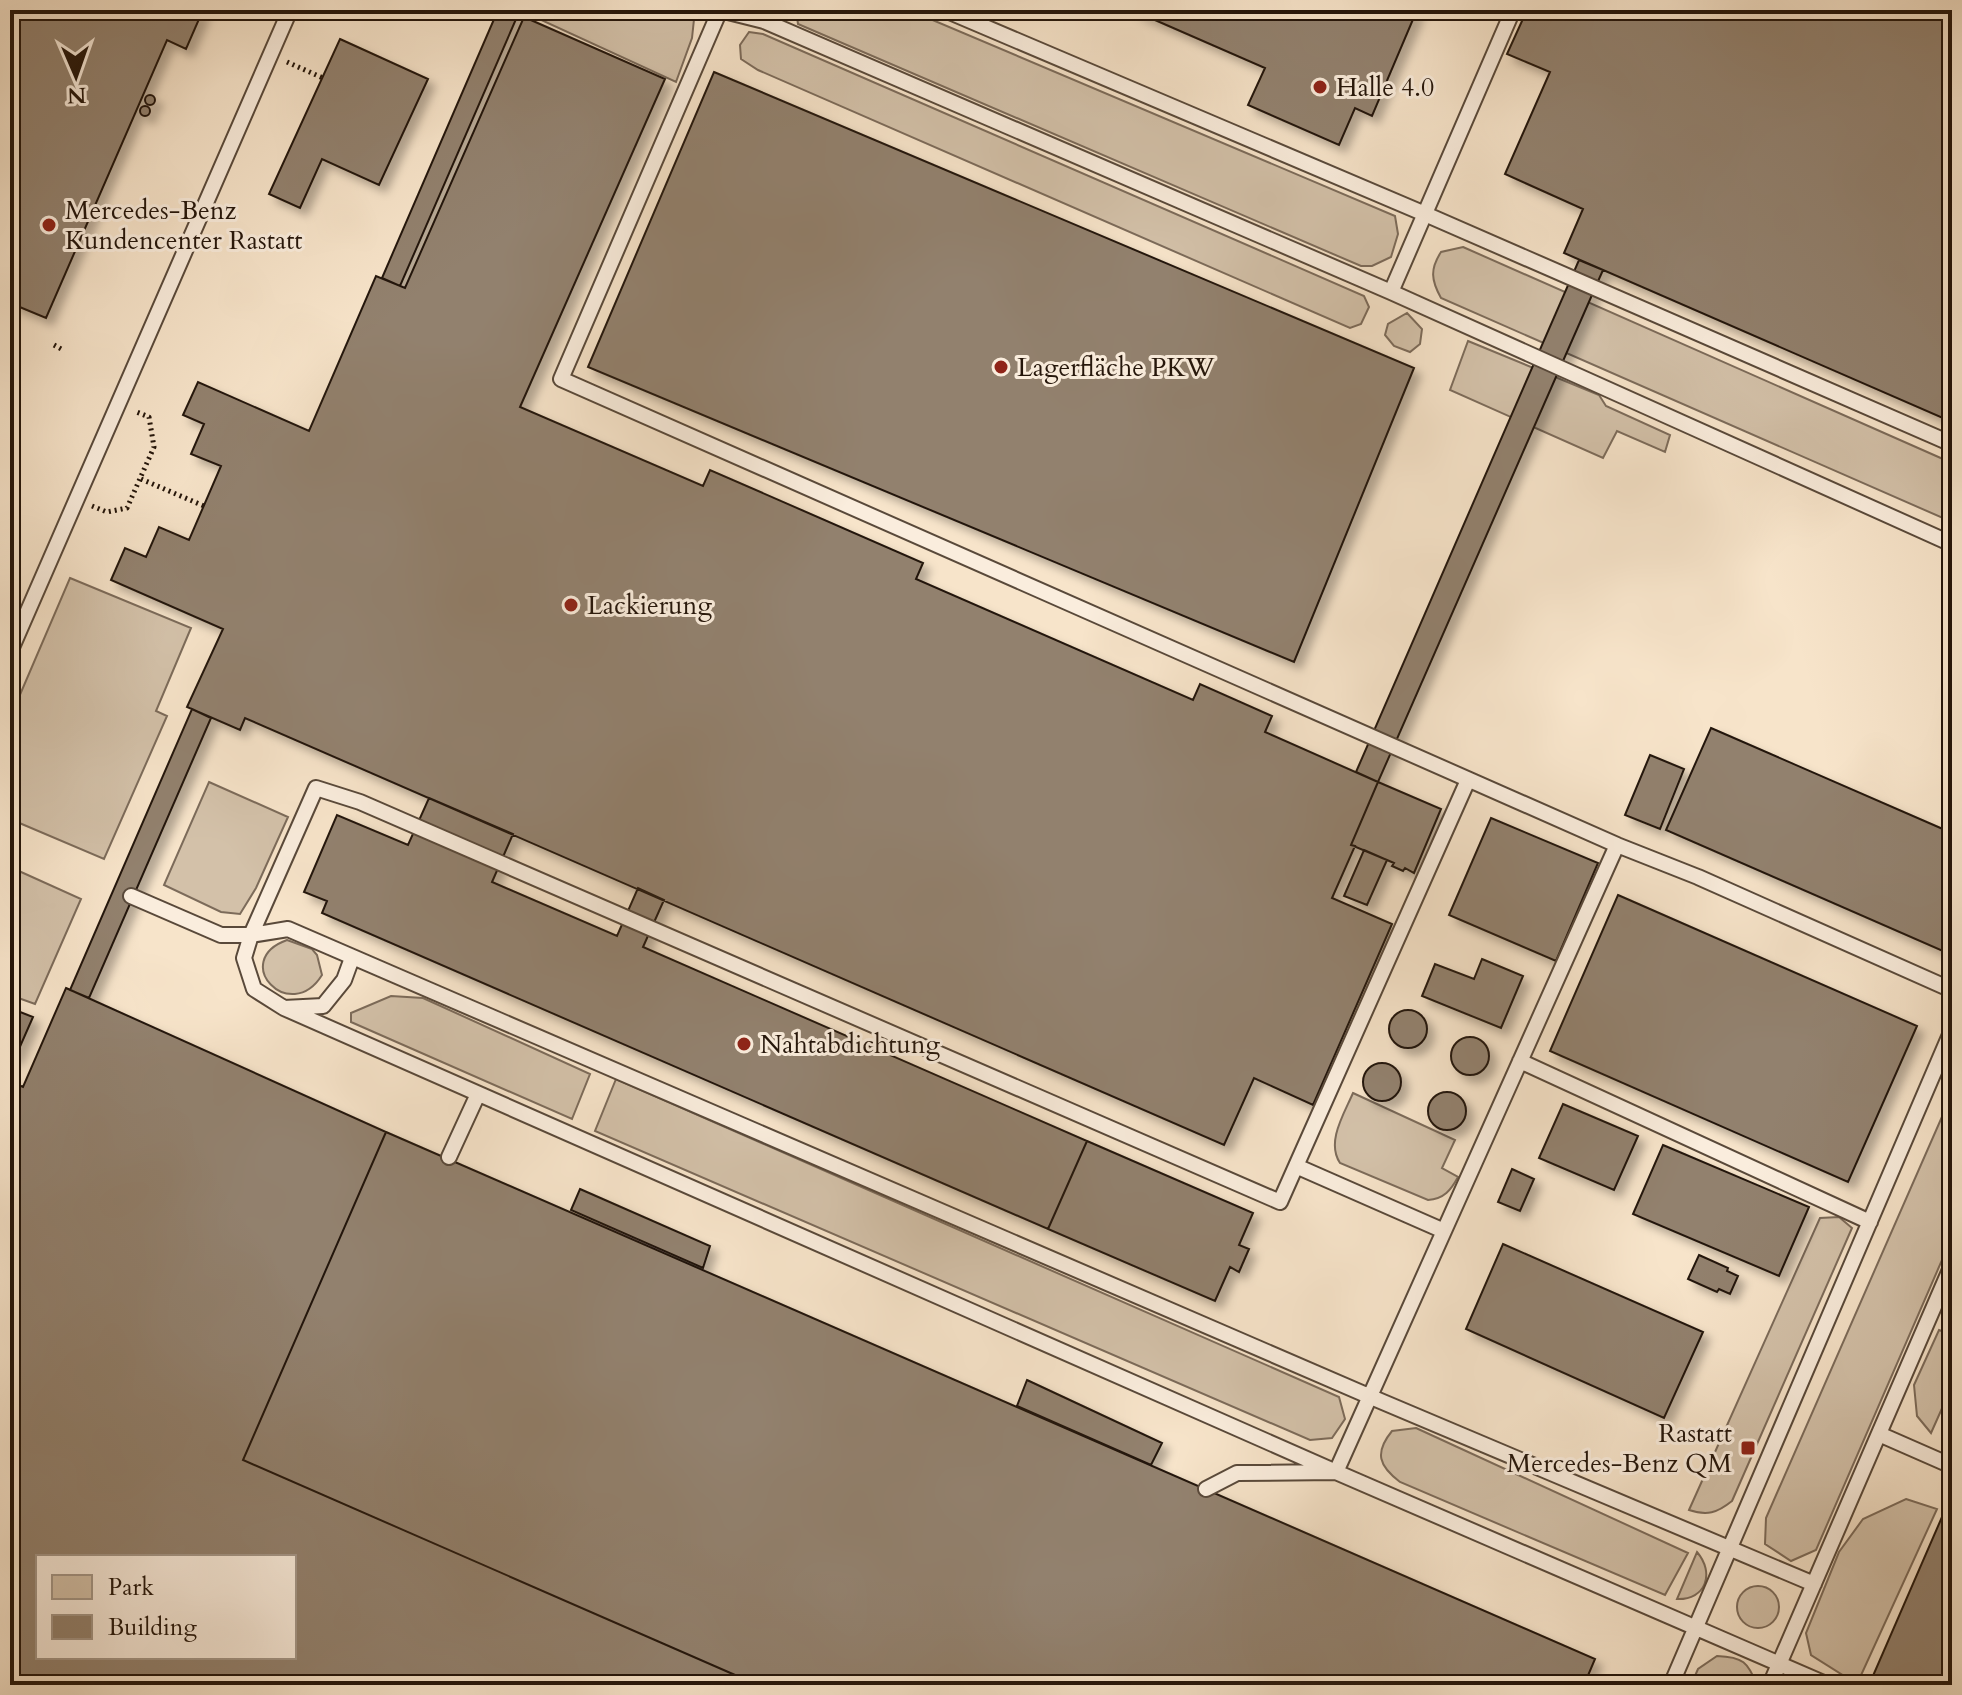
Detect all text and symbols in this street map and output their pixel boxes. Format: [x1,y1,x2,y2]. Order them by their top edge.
north arrow [36,36,116,116]
place label: Halle 4.0 [1336,70,1434,105]
marker: Halle 4.0 [1311,78,1329,96]
text: N [67,80,87,110]
place label: Mercedes-Benz Kundencenter Rastatt [65,193,303,258]
marker: Mercedes-Benz Kundencenter Rastatt [40,216,58,234]
place label: Lagerfläche PKW [1017,350,1215,385]
marker: Lagerfläche PKW [992,358,1010,376]
place label: Lackierung [587,588,712,623]
marker: Lackierung [562,596,580,614]
place label: Nahtabdichtung [760,1027,941,1062]
marker: Nahtabdichtung [735,1035,753,1053]
place label: Rastatt Mercedes-Benz QM [1507,1416,1732,1481]
marker: Rastatt Mercedes-Benz QM [1739,1439,1757,1457]
legend [36,1555,296,1659]
text: Park [108,1571,154,1604]
text: Building [108,1611,198,1644]

